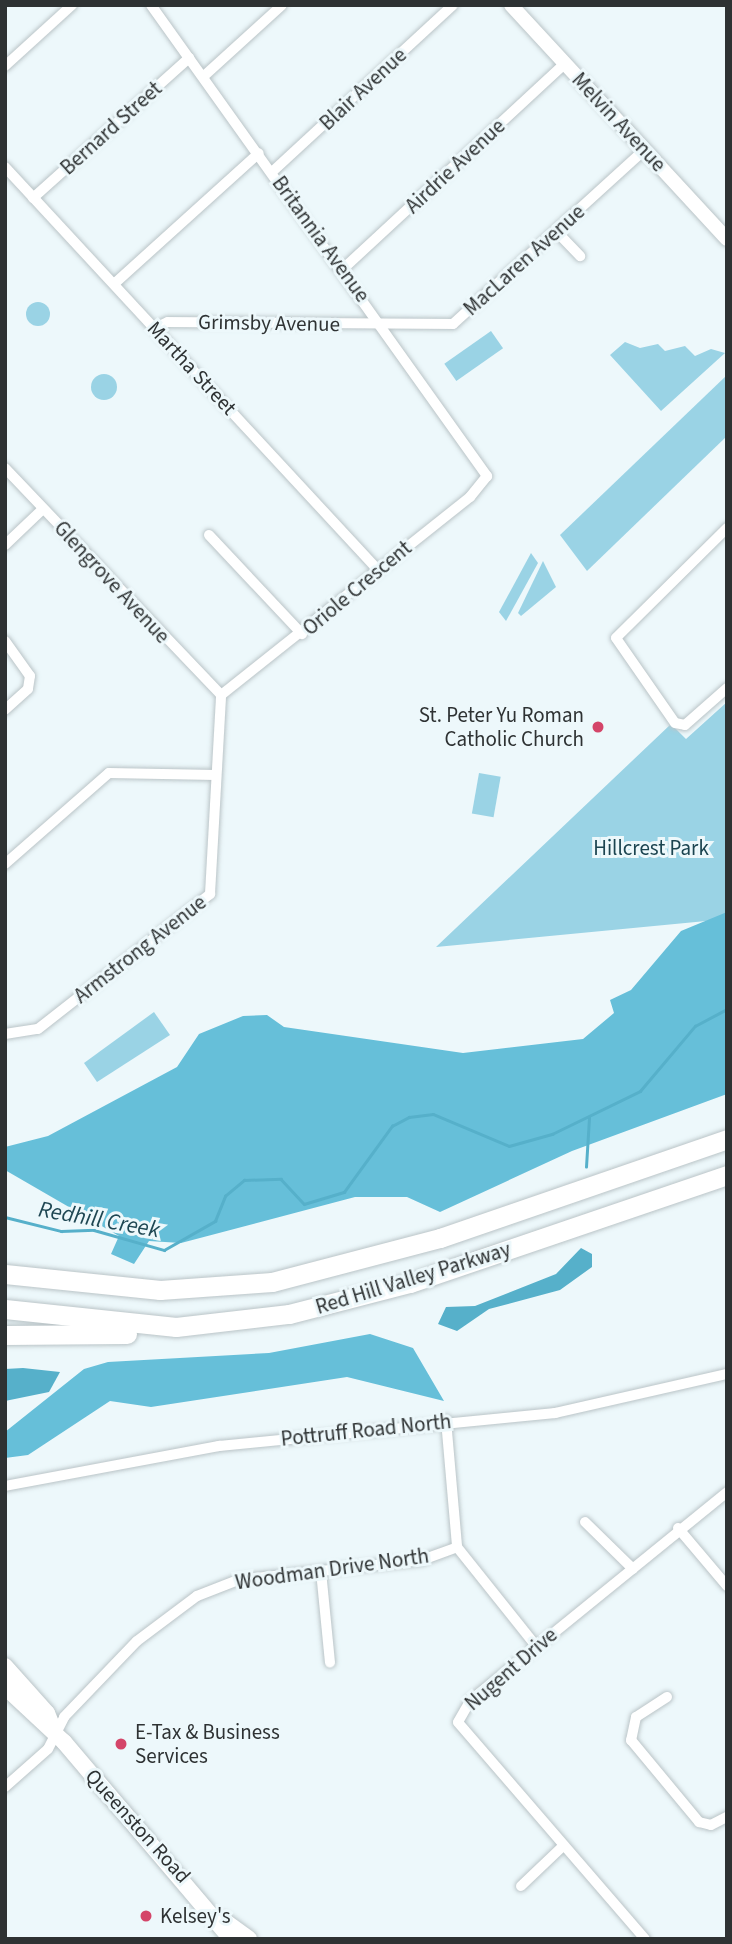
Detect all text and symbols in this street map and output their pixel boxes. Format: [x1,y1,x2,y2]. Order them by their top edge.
street label: Blair Avenue [314,42,412,136]
street label: Melvin Avenue [567,67,671,177]
street label: Bernard Street [55,76,167,180]
street label: Airdrie Avenue [400,113,510,219]
street label: Britannia Avenue [267,171,375,307]
street label: MacLaren Avenue [458,199,590,321]
street label: Grimsby Avenue [198,309,340,337]
street label: Martha Street [142,316,242,420]
street label: Glengrove Avenue [49,516,175,648]
street label: Oriole Crescent [298,535,416,641]
place label: St. Peter Yu Roman Catholic Church [419,702,584,752]
marker: St. Peter Yu Roman Catholic Church [590,719,606,735]
park label: Hillcrest Park [593,835,709,861]
street label: Armstrong Avenue [69,890,211,1008]
water label: Redhill Creek [36,1196,162,1244]
street label: Red Hill Valley Parkway [312,1236,514,1320]
street label: Pottruff Road North [280,1409,452,1451]
street label: Woodman Drive North [234,1543,430,1595]
street label: Nugent Drive [460,1622,562,1716]
place label: E-Tax & Business Services [135,1719,280,1769]
marker: E-Tax & Business Services [113,1736,129,1752]
street label: Queenston Road [80,1764,196,1888]
place label: Kelsey's [160,1903,231,1929]
marker: Kelsey's [138,1908,154,1924]

